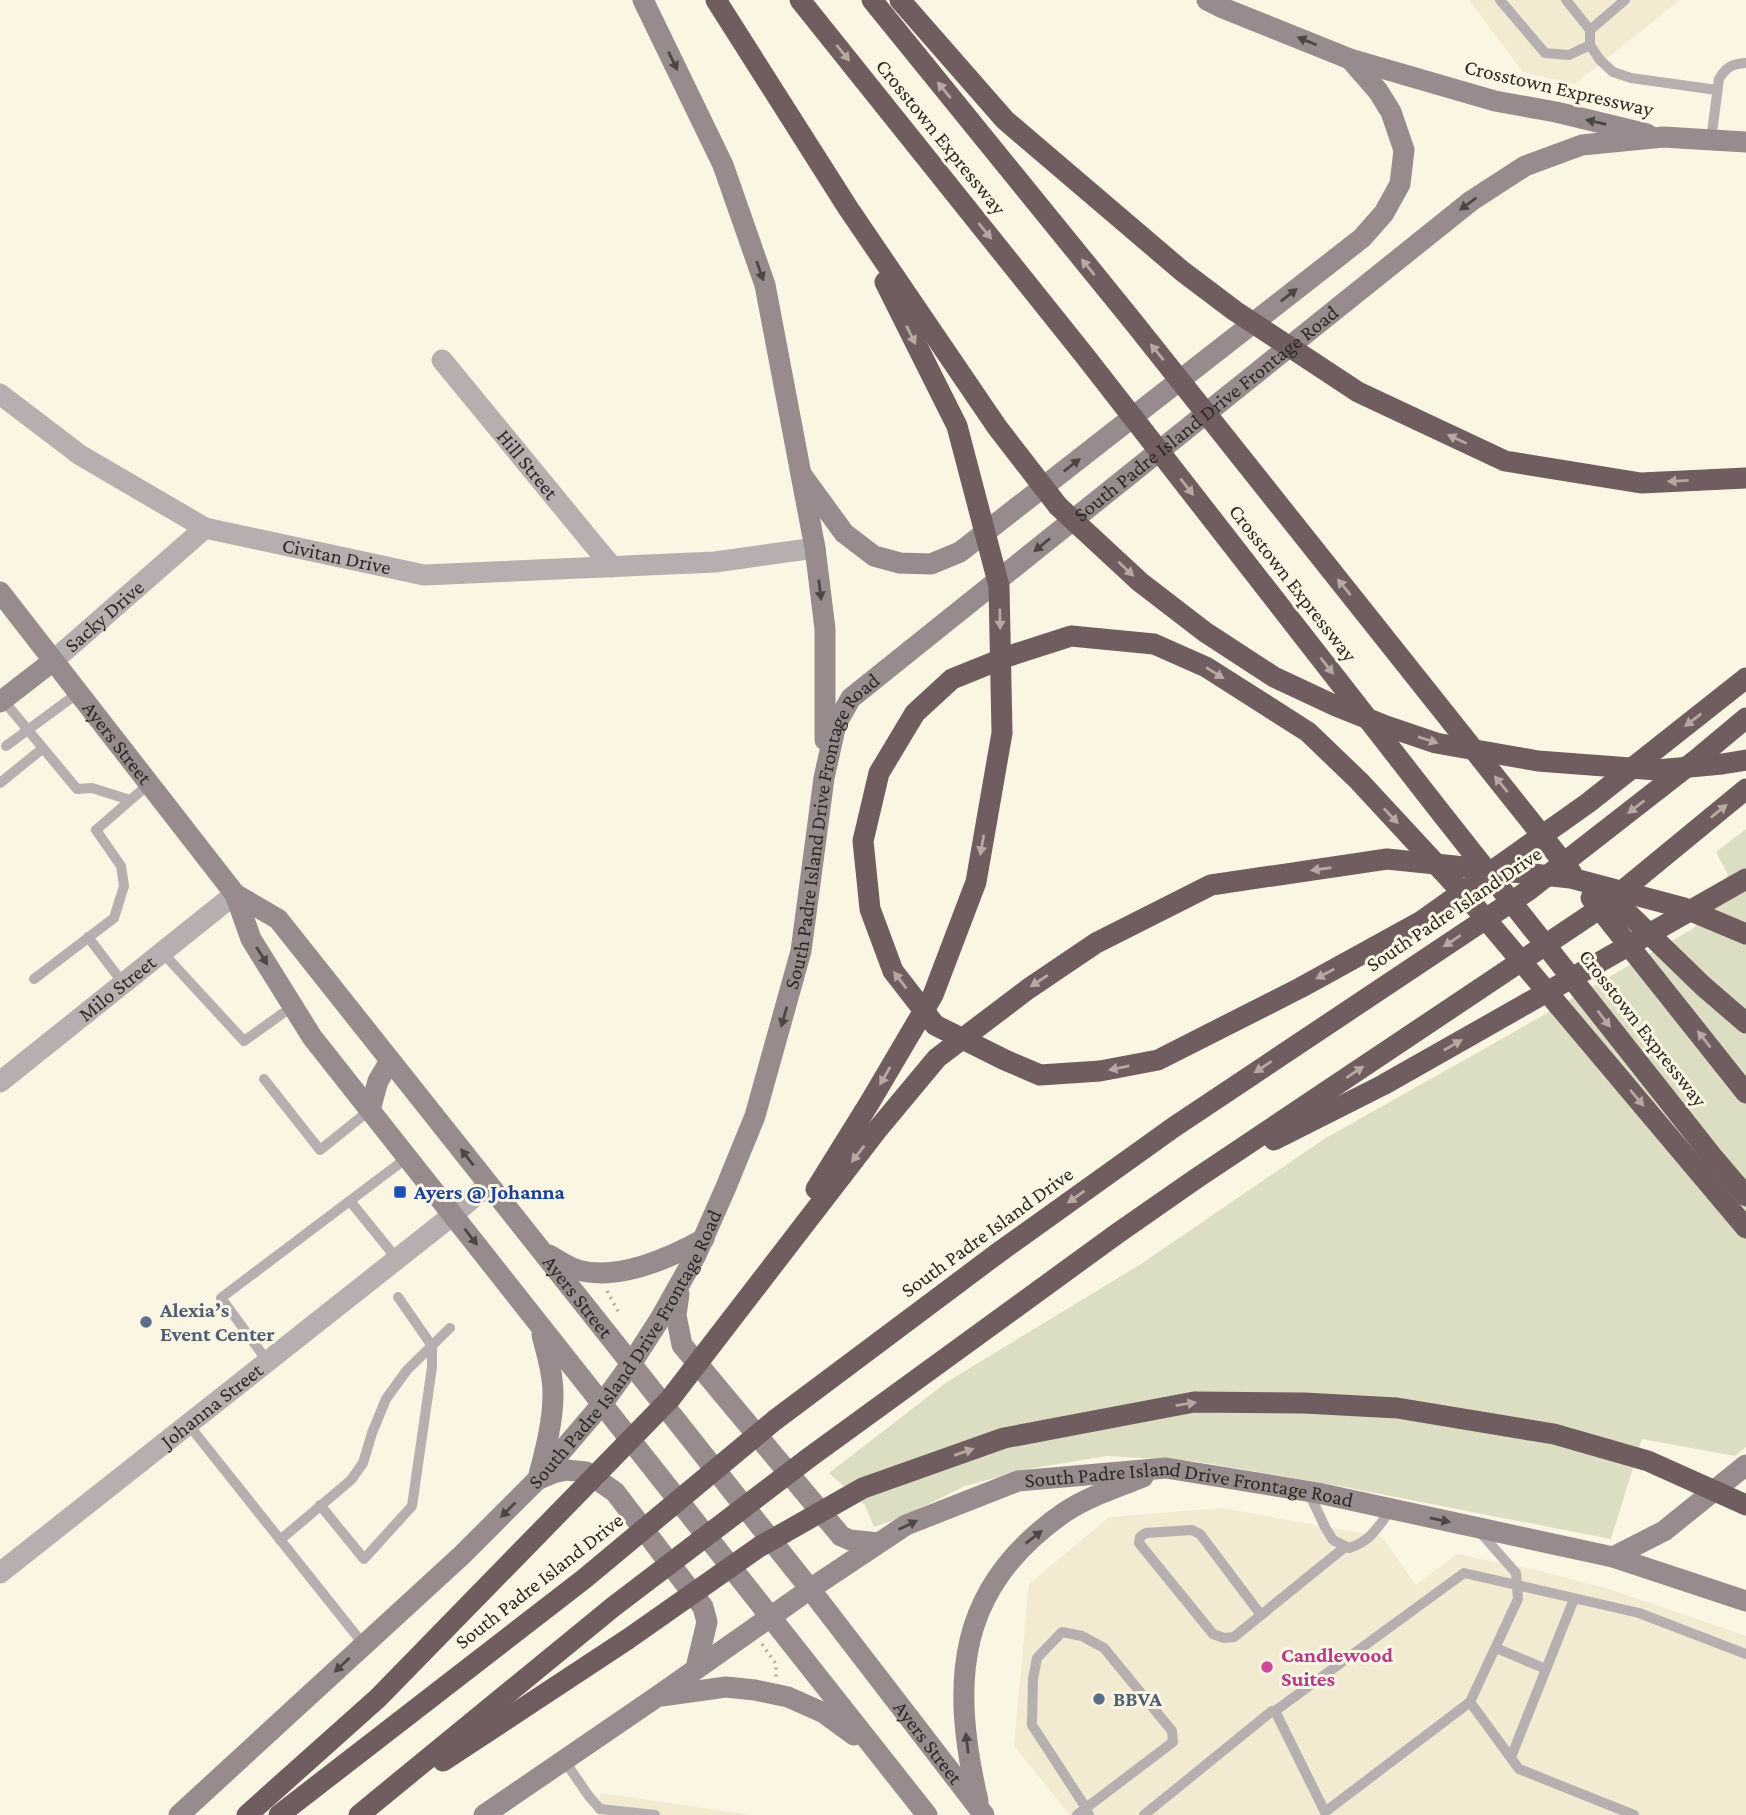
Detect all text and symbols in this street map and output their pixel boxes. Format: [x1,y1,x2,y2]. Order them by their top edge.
one-way arrow [1296,36,1317,47]
one-way arrow [835,44,850,62]
one-way arrow [667,51,679,71]
street label: Crosstown Expressway [871,54,1011,220]
street label: Crosstown Expressway [1462,55,1656,122]
one-way arrow [937,82,952,99]
one-way arrow [1585,116,1607,127]
one-way arrow [1459,196,1477,210]
one-way arrow [977,222,992,239]
one-way arrow [1080,258,1095,276]
one-way arrow [755,260,766,281]
one-way arrow [1280,287,1298,302]
street label: South Padre Island Drive Frontage Road [1069,300,1343,527]
one-way arrow [905,325,917,345]
one-way arrow [1149,343,1164,361]
street label: Hill Street [492,424,564,505]
one-way arrow [1447,433,1467,444]
one-way arrow [1062,458,1080,473]
one-way arrow [1667,475,1689,486]
one-way arrow [1180,477,1195,495]
street label: Crosstown Expressway [1224,499,1362,667]
street label: Civitan Drive [280,533,393,580]
one-way arrow [1033,537,1051,552]
one-way arrow [1117,561,1135,577]
street label: Sacky Drive [60,575,149,657]
one-way arrow [1337,579,1352,597]
one-way arrow [815,580,826,602]
one-way arrow [994,609,1005,631]
one-way arrow [1319,657,1334,675]
one-way arrow [1206,667,1225,680]
street label: South Padre Island Drive Frontage Road [779,668,884,992]
street label: Ayers Street [77,696,158,790]
one-way arrow [1684,712,1701,727]
one-way arrow [1418,735,1439,745]
one-way arrow [1494,776,1509,794]
one-way arrow [1627,799,1645,813]
one-way arrow [1711,804,1728,819]
one-way arrow [1382,807,1398,824]
one-way arrow [976,834,987,856]
street label: South Padre Island Drive [1362,841,1546,977]
one-way arrow [1310,864,1332,875]
one-way arrow [1443,934,1461,948]
street label: Crosstown Expressway [1574,944,1712,1112]
one-way arrow [255,947,268,966]
street label: Milo Street [74,950,161,1026]
one-way arrow [1315,968,1334,980]
one-way arrow [894,971,908,989]
one-way arrow [1030,974,1048,988]
one-way arrow [778,1006,788,1027]
one-way arrow [1596,1009,1611,1027]
one-way arrow [1696,1031,1711,1049]
one-way arrow [1444,1039,1463,1051]
one-way arrow [1253,1061,1273,1074]
one-way arrow [1108,1062,1130,1073]
one-way arrow [1345,1065,1365,1078]
one-way arrow [880,1066,892,1086]
one-way arrow [1629,1089,1644,1107]
one-way arrow [852,1145,866,1163]
one-way arrow [459,1149,474,1167]
street label: South Padre Island Drive [896,1162,1078,1302]
place label: Ayers @ Johanna [413,1180,566,1204]
marker: Ayers @ Johanna [392,1184,408,1200]
one-way arrow [1067,1190,1085,1204]
street label: South Padre Island Drive Frontage Road [523,1206,726,1494]
one-way arrow [463,1227,478,1245]
street label: Ayers Street [538,1250,619,1344]
place label: Alexia’s Event Center [159,1298,275,1346]
marker: Alexia’s Event Center [138,1314,154,1330]
street label: Johanna Street [154,1357,268,1454]
one-way arrow [1175,1398,1197,1409]
one-way arrow [953,1446,974,1457]
street label: South Padre Island Drive Frontage Road [1024,1456,1356,1512]
one-way arrow [499,1501,516,1518]
street label: South Padre Island Drive [450,1508,628,1654]
one-way arrow [1429,1514,1451,1525]
one-way arrow [898,1519,918,1531]
one-way arrow [1025,1530,1043,1544]
place label: Candlewood Suites [1281,1643,1393,1691]
one-way arrow [334,1657,351,1673]
marker: Candlewood Suites [1259,1659,1275,1675]
place label: BBVA [1113,1687,1162,1711]
marker: BBVA [1091,1691,1107,1707]
street label: Ayers Street [888,1696,969,1790]
one-way arrow [961,1732,972,1754]

